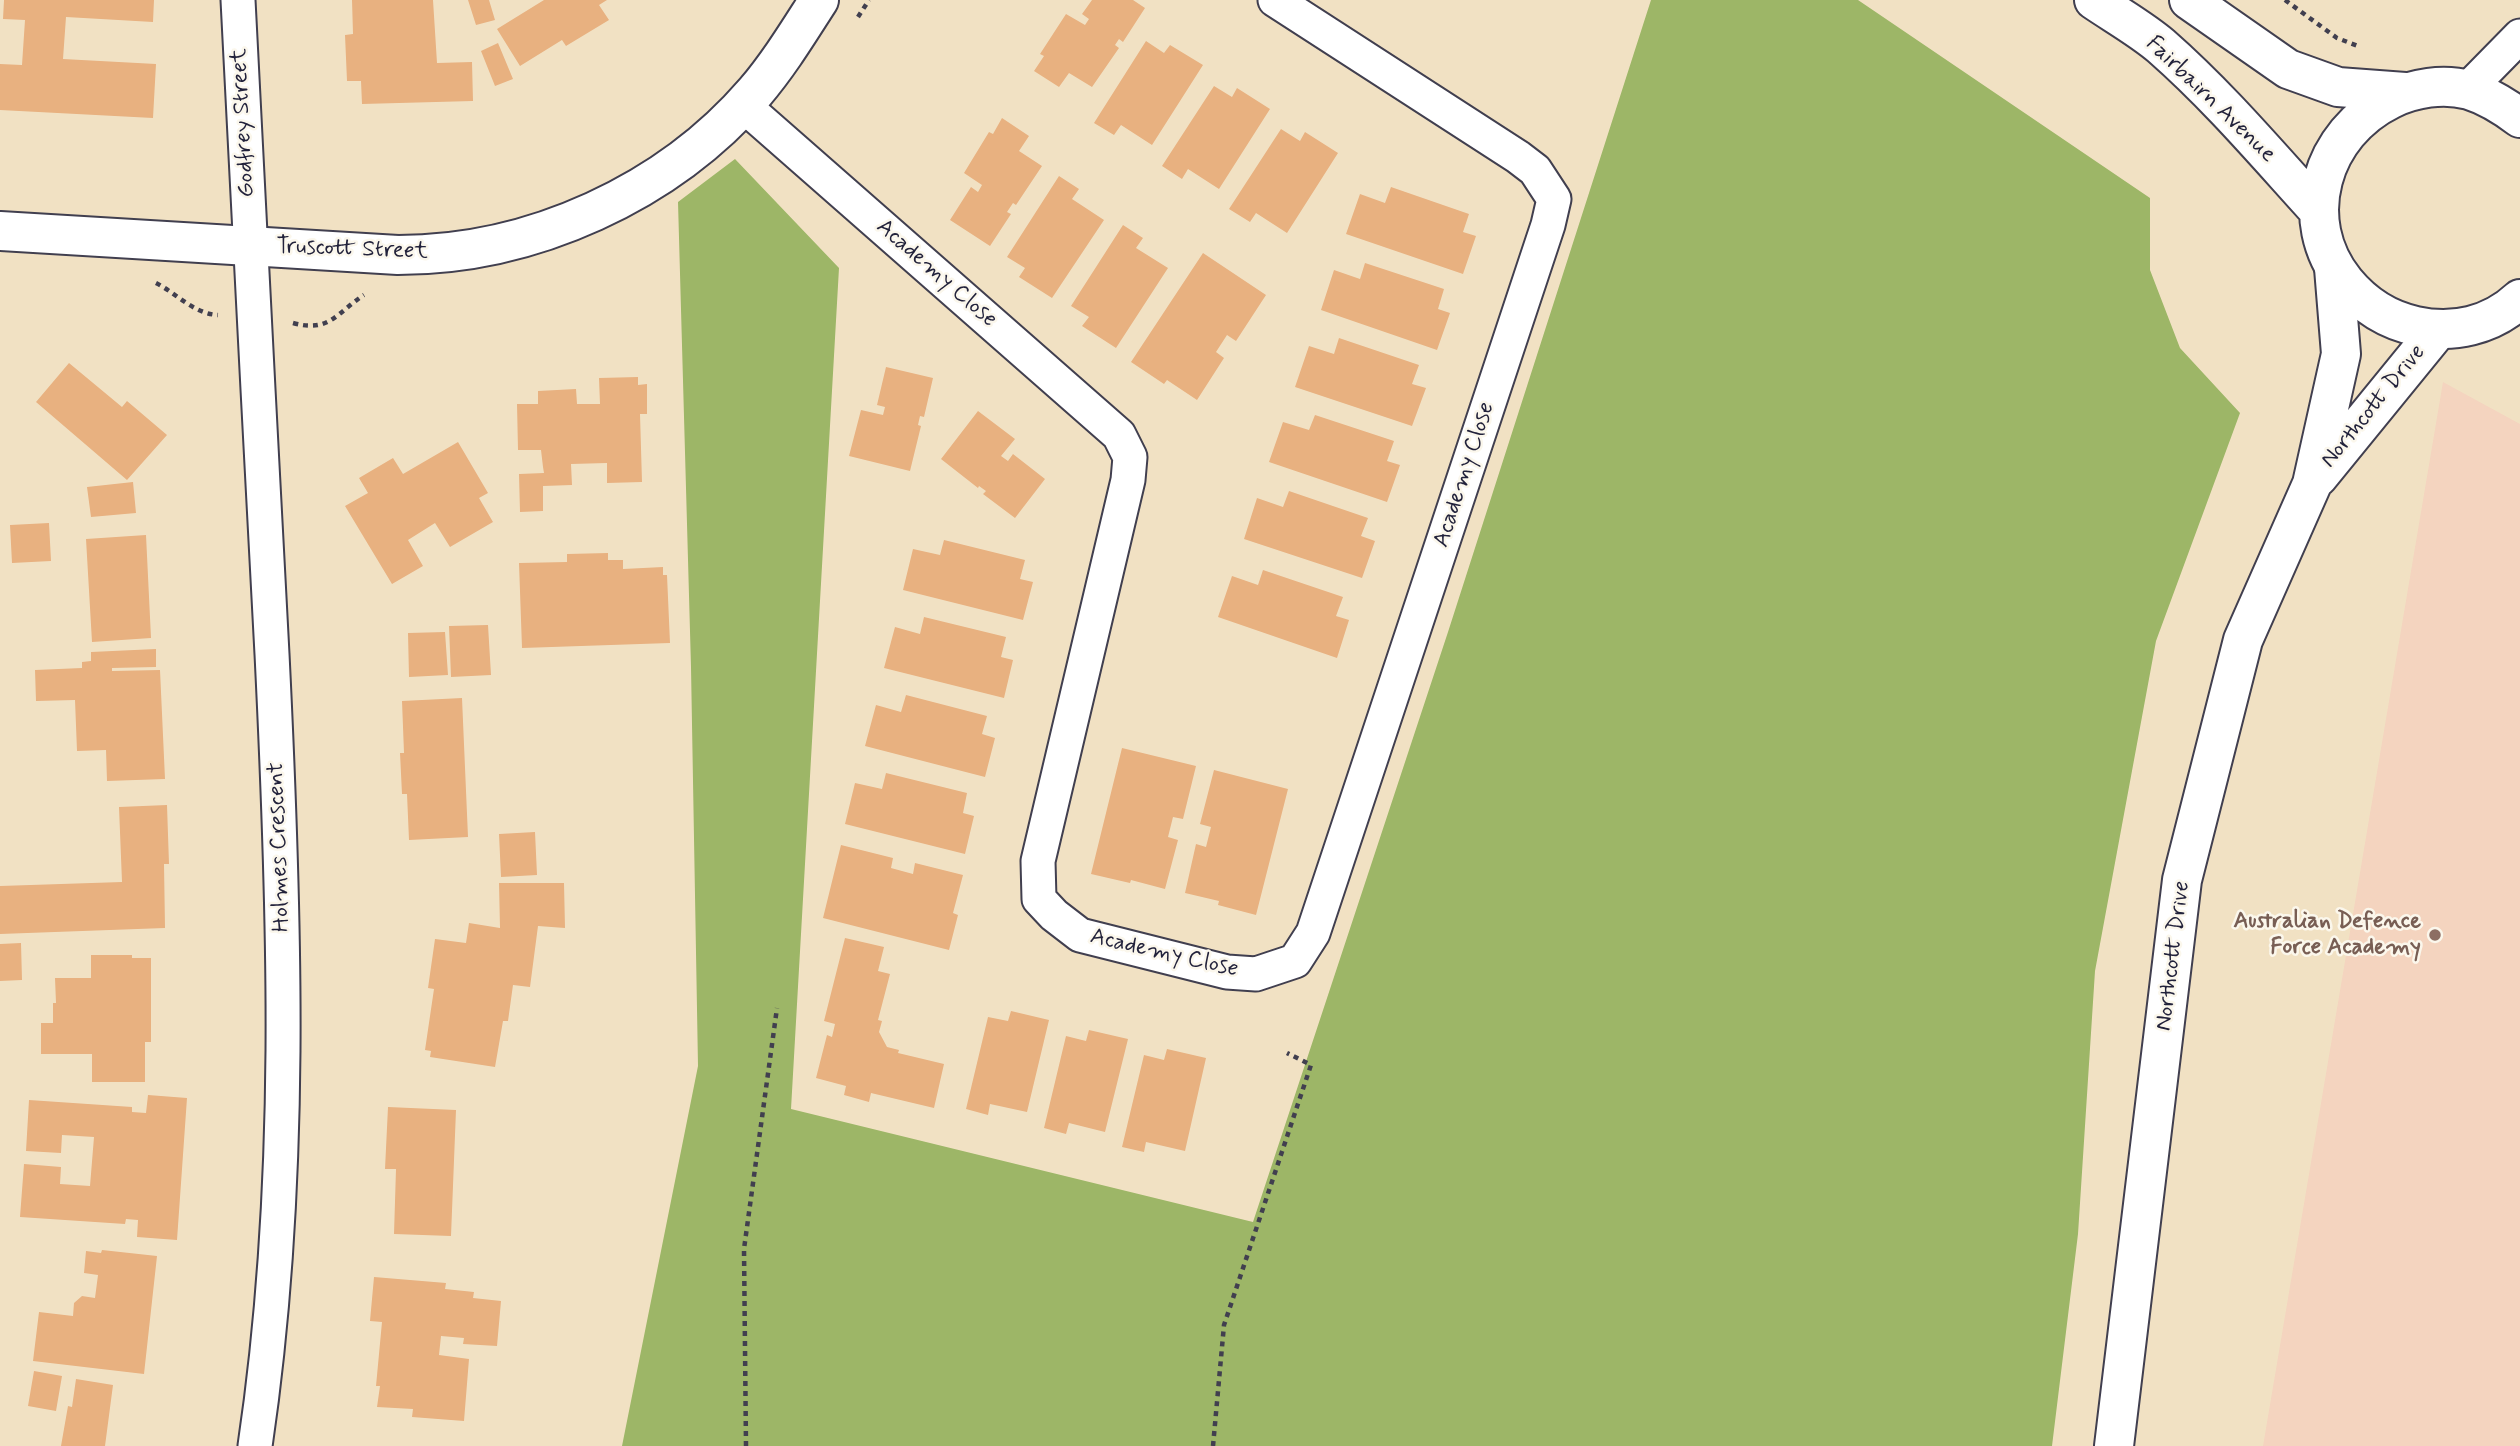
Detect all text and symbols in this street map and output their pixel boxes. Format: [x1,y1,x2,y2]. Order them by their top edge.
street label: Fairbairn Avenue [2139,31,2281,169]
street label: Godfrey Street [226,48,262,198]
street label: Academy Close [870,214,1002,334]
street label: Truscott Street [276,234,428,266]
street label: Northcott Drive [2316,340,2432,474]
street label: Academy Close [1429,399,1501,551]
street label: Holmes Crescent [263,761,297,933]
street label: Northcott Drive [2151,880,2197,1032]
place label: Australian Defence Force Academy [2233,908,2421,962]
street label: Academy Close [1087,924,1241,984]
marker: Australian Defence Force Academy [2427,927,2443,943]

